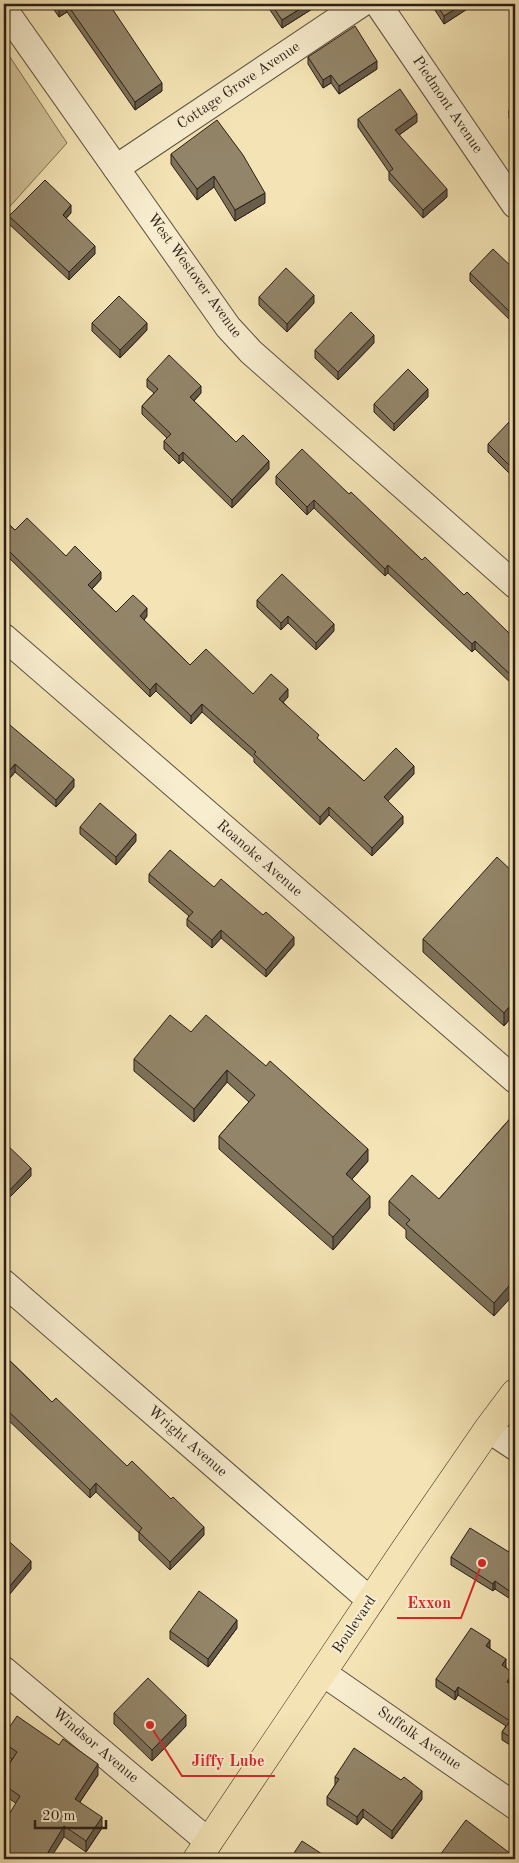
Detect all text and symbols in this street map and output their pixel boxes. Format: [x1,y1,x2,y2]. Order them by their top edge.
street label: Cottage Grove Avenue [175,39,303,133]
street label: Piedmont Avenue [409,54,485,156]
street label: West Westover Avenue [144,211,244,341]
street label: Roanoke Avenue [213,818,305,900]
street label: Wright Avenue [145,1404,230,1480]
callout: Exxon [397,1587,461,1618]
street label: Boulevard [330,1593,380,1656]
text: Exxon [407,1596,451,1612]
street label: Suffolk Avenue [374,1705,464,1773]
street label: Windsor Avenue [49,1706,141,1786]
callout: Jiffy Lube [182,1745,275,1776]
text: Jiffy Lube [192,1754,264,1770]
scale bar [35,1798,106,1830]
text: 20 m [42,1809,76,1824]

